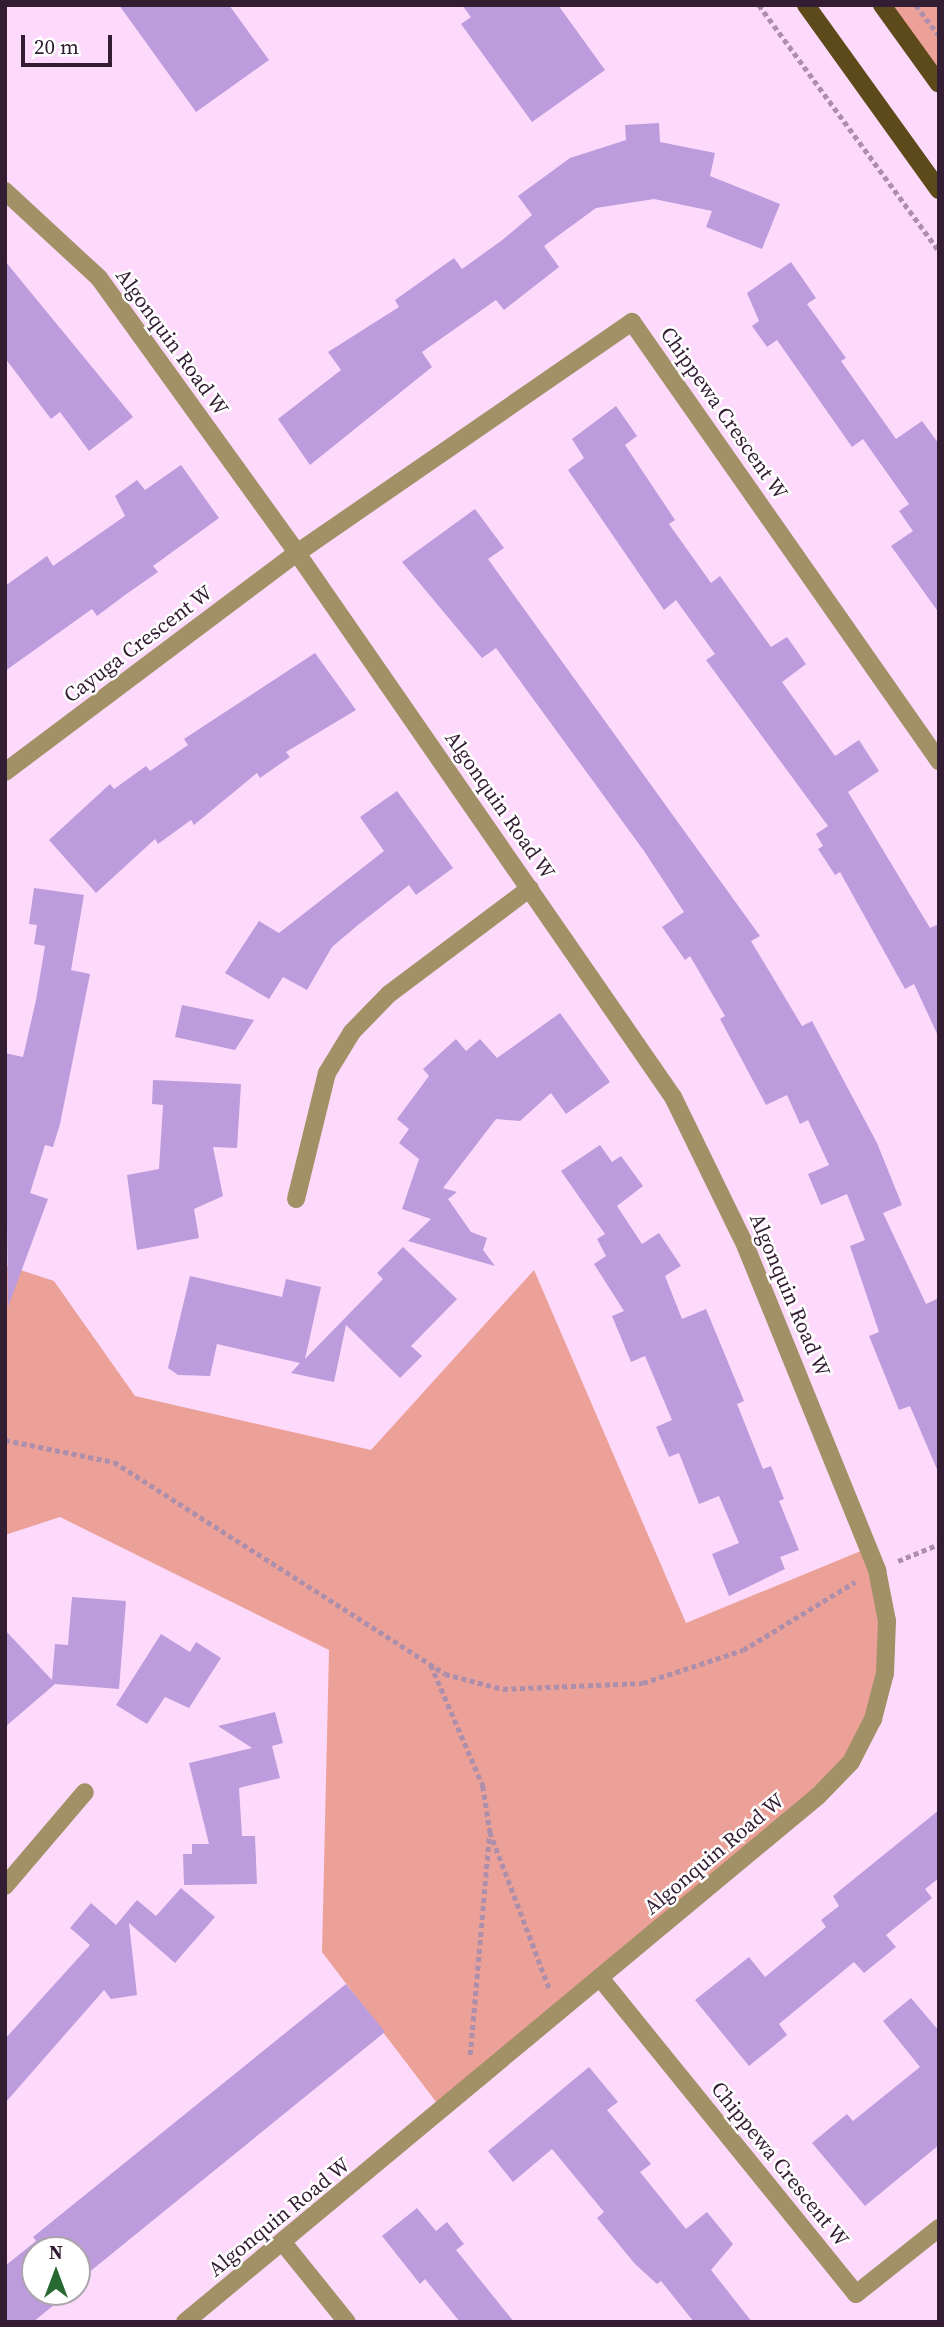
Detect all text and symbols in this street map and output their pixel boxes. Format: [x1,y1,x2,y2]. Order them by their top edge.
scale bar [24,21,116,65]
text: 20 m [34,32,79,61]
street label: Algonquin Road W [110,264,234,420]
street label: Chippewa Crescent W [655,322,793,504]
street label: Cayuga Crescent W [59,580,217,708]
street label: Algonquin Road W [439,726,561,884]
street label: Algonquin Road W [744,1209,836,1381]
street label: Algonquin Road W [639,1788,789,1920]
street label: Chippewa Crescent W [706,2076,854,2252]
street label: Algonquin Road W [203,2152,355,2282]
north arrow [21,2236,91,2306]
text: N [49,2239,63,2265]

